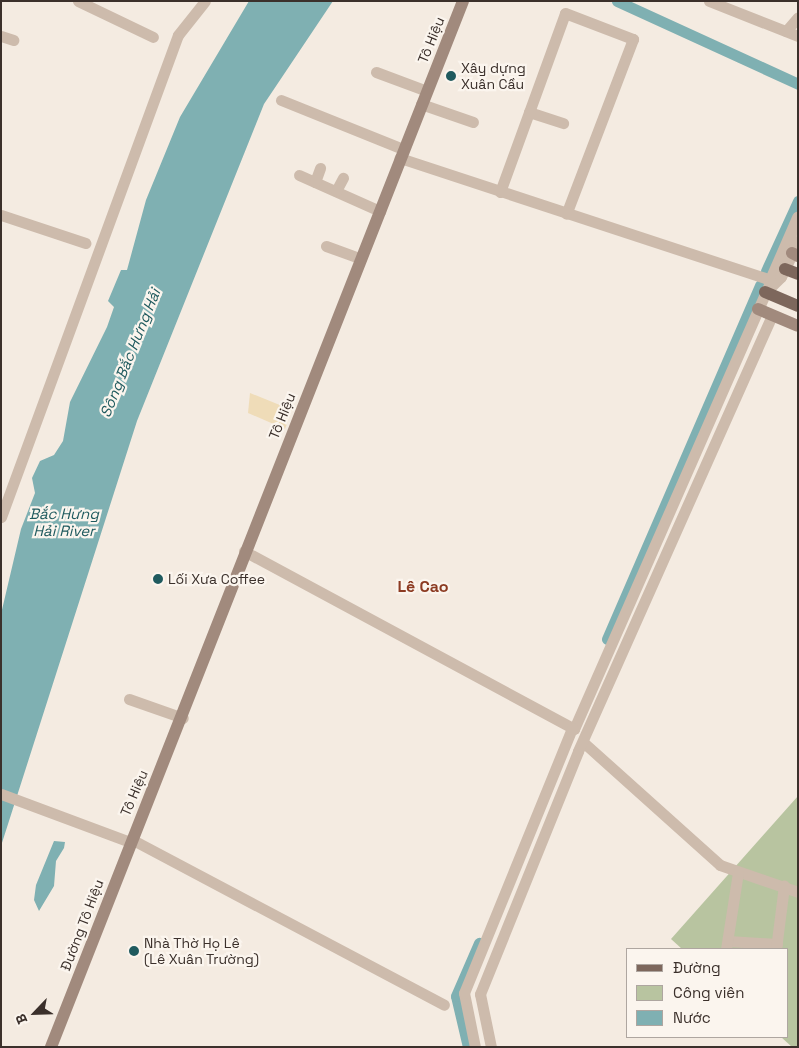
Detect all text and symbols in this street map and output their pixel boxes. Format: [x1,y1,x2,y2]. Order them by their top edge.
street label: Tô Hiệu [414,14,448,66]
place label: Xây dựng Xuân Cầu [461,60,526,92]
marker: Xây dựng Xuân Cầu [445,70,457,82]
water label: Sông Bắc Hưng Hải [96,286,164,420]
street label: Tô Hiệu [265,390,299,442]
water label: Bắc Hưng Hải River [29,504,99,539]
place label: Lối Xưa Coffee [168,571,265,587]
marker: Lối Xưa Coffee [152,573,164,585]
district label: Lê Cao [397,577,449,597]
street label: Tô Hiệu [117,767,151,819]
street label: Đường Tô Hiệu [57,877,107,973]
place label: Nhà Thờ Họ Lê (Lê Xuân Trường) [144,935,259,968]
marker: Nhà Thờ Họ Lê (Lê Xuân Trường) [128,945,140,957]
legend [626,948,789,1038]
text: Đường [673,958,721,977]
text: Công viên [673,983,744,1002]
north arrow [10,988,60,1038]
text: Nước [673,1008,711,1027]
text: B [11,1011,31,1027]

